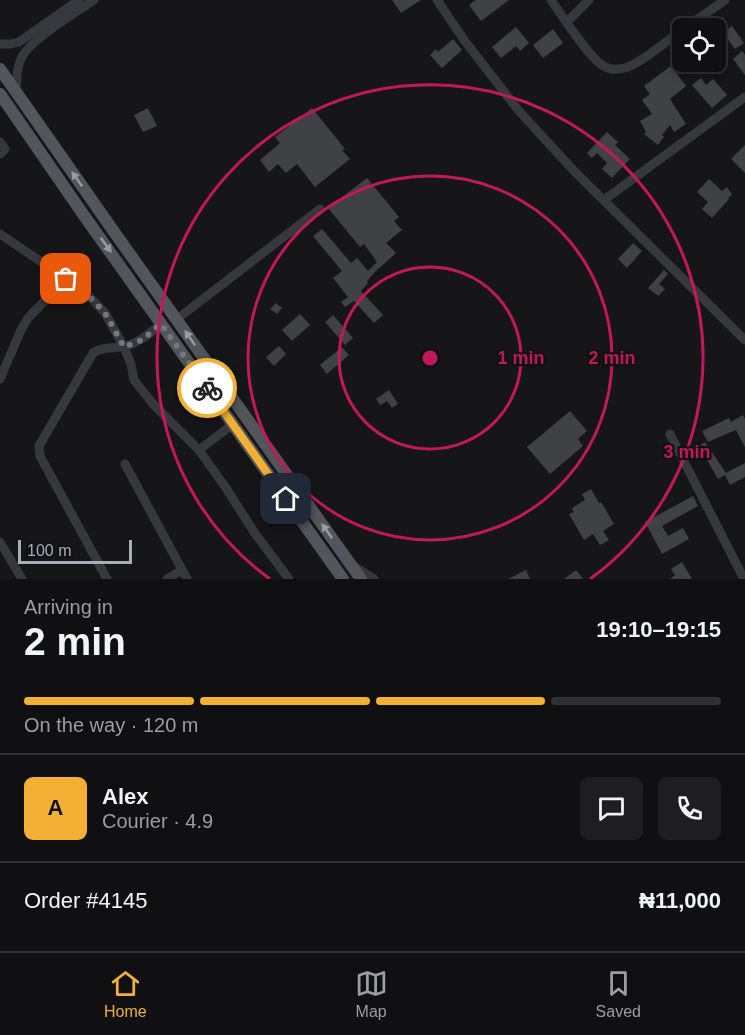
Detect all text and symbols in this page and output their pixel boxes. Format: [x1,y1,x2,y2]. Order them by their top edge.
map controls [672,18,726,72]
button: locate [672,18,726,72]
one-way arrow [72,171,83,187]
one-way arrow [100,237,112,253]
pin [40,253,91,304]
icon: bag [49,262,82,295]
one-way arrow [185,330,196,346]
centre of rings [420,348,440,368]
text: 1 min [497,348,545,368]
text: 2 min [588,348,636,368]
courier [177,358,237,418]
icon: bike [191,372,224,405]
text: 3 min [663,442,711,462]
pin [260,473,311,524]
icon: home [269,482,302,515]
one-way arrow [321,524,333,540]
scale bar [18,537,132,564]
text: 100 m [27,542,71,559]
text: Arriving in [24,596,113,618]
text: 19:10–19:15 [596,617,721,642]
text: 2 min [24,620,126,663]
text: On the way · 120 m [24,714,199,736]
button: chat [580,777,643,840]
button: phone [658,777,721,840]
text: Alex [102,784,148,809]
text: A [48,795,63,820]
text: Courier · 4.9 [102,810,213,832]
text: Order #4145 [24,888,148,913]
text: ₦11,000 [639,888,721,913]
tab: Home [104,967,147,1021]
tab: Map [355,967,388,1021]
tab: Saved [596,967,641,1021]

